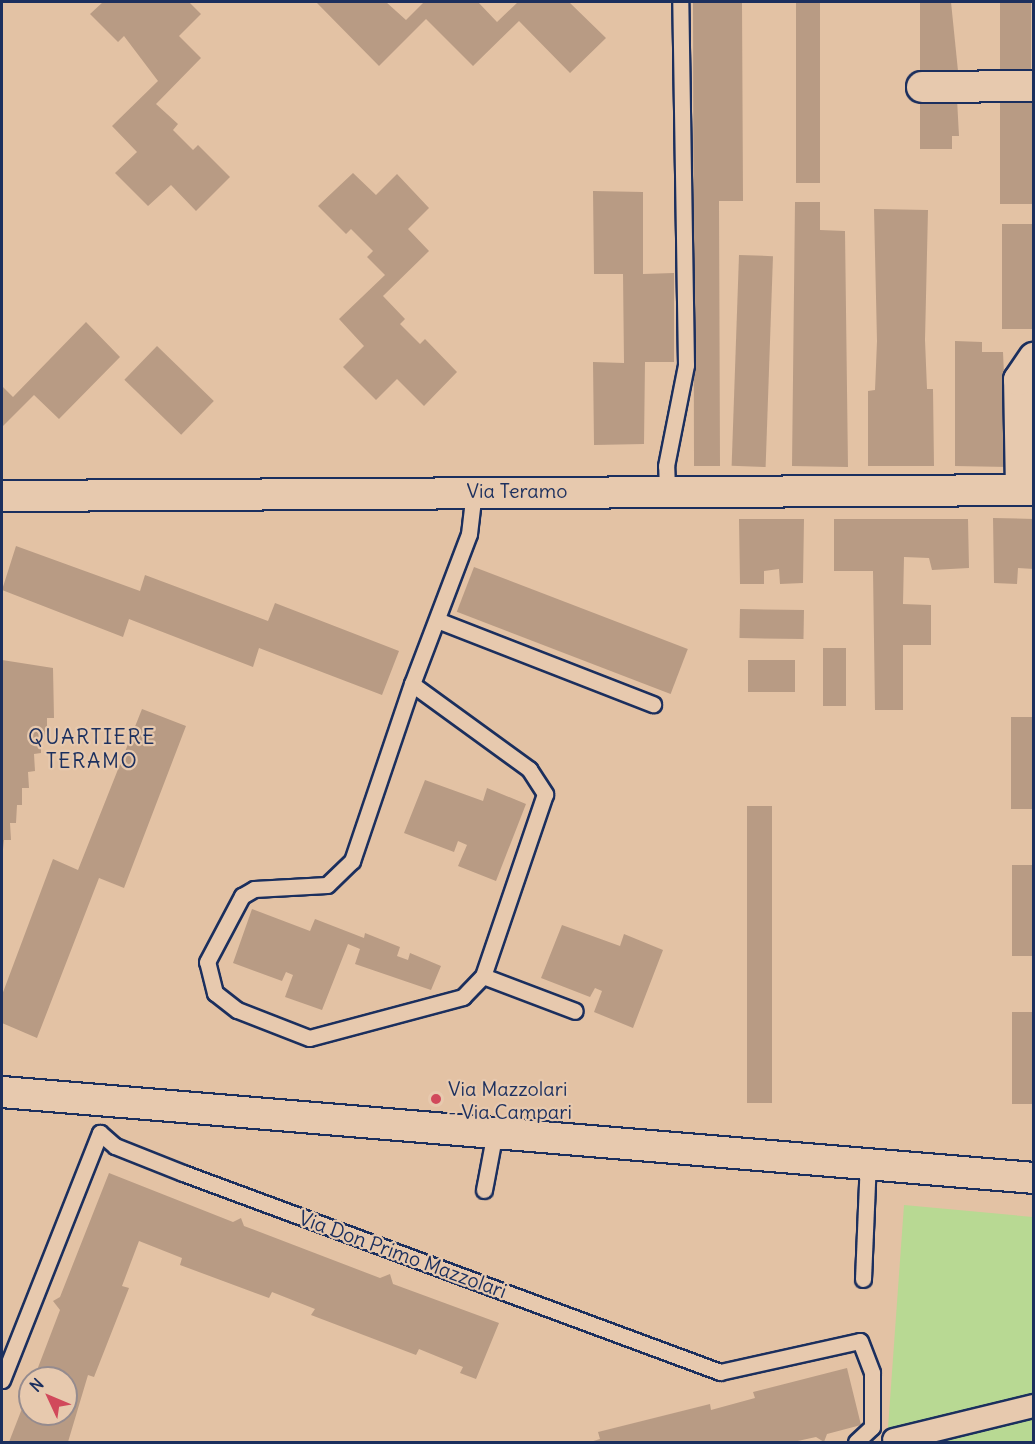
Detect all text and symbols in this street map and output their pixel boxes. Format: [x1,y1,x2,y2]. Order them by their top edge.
street label: Via Teramo [466,478,568,502]
district label: QUARTIERE TERAMO [28,724,156,774]
place label: Via Mazzolari - Via Campari [448,1076,572,1123]
marker: Via Mazzolari - Via Campari [429,1092,443,1106]
street label: Via Don Primo Mazzolari [296,1205,510,1303]
north arrow [18,1366,78,1426]
text: N [25,1374,48,1396]

